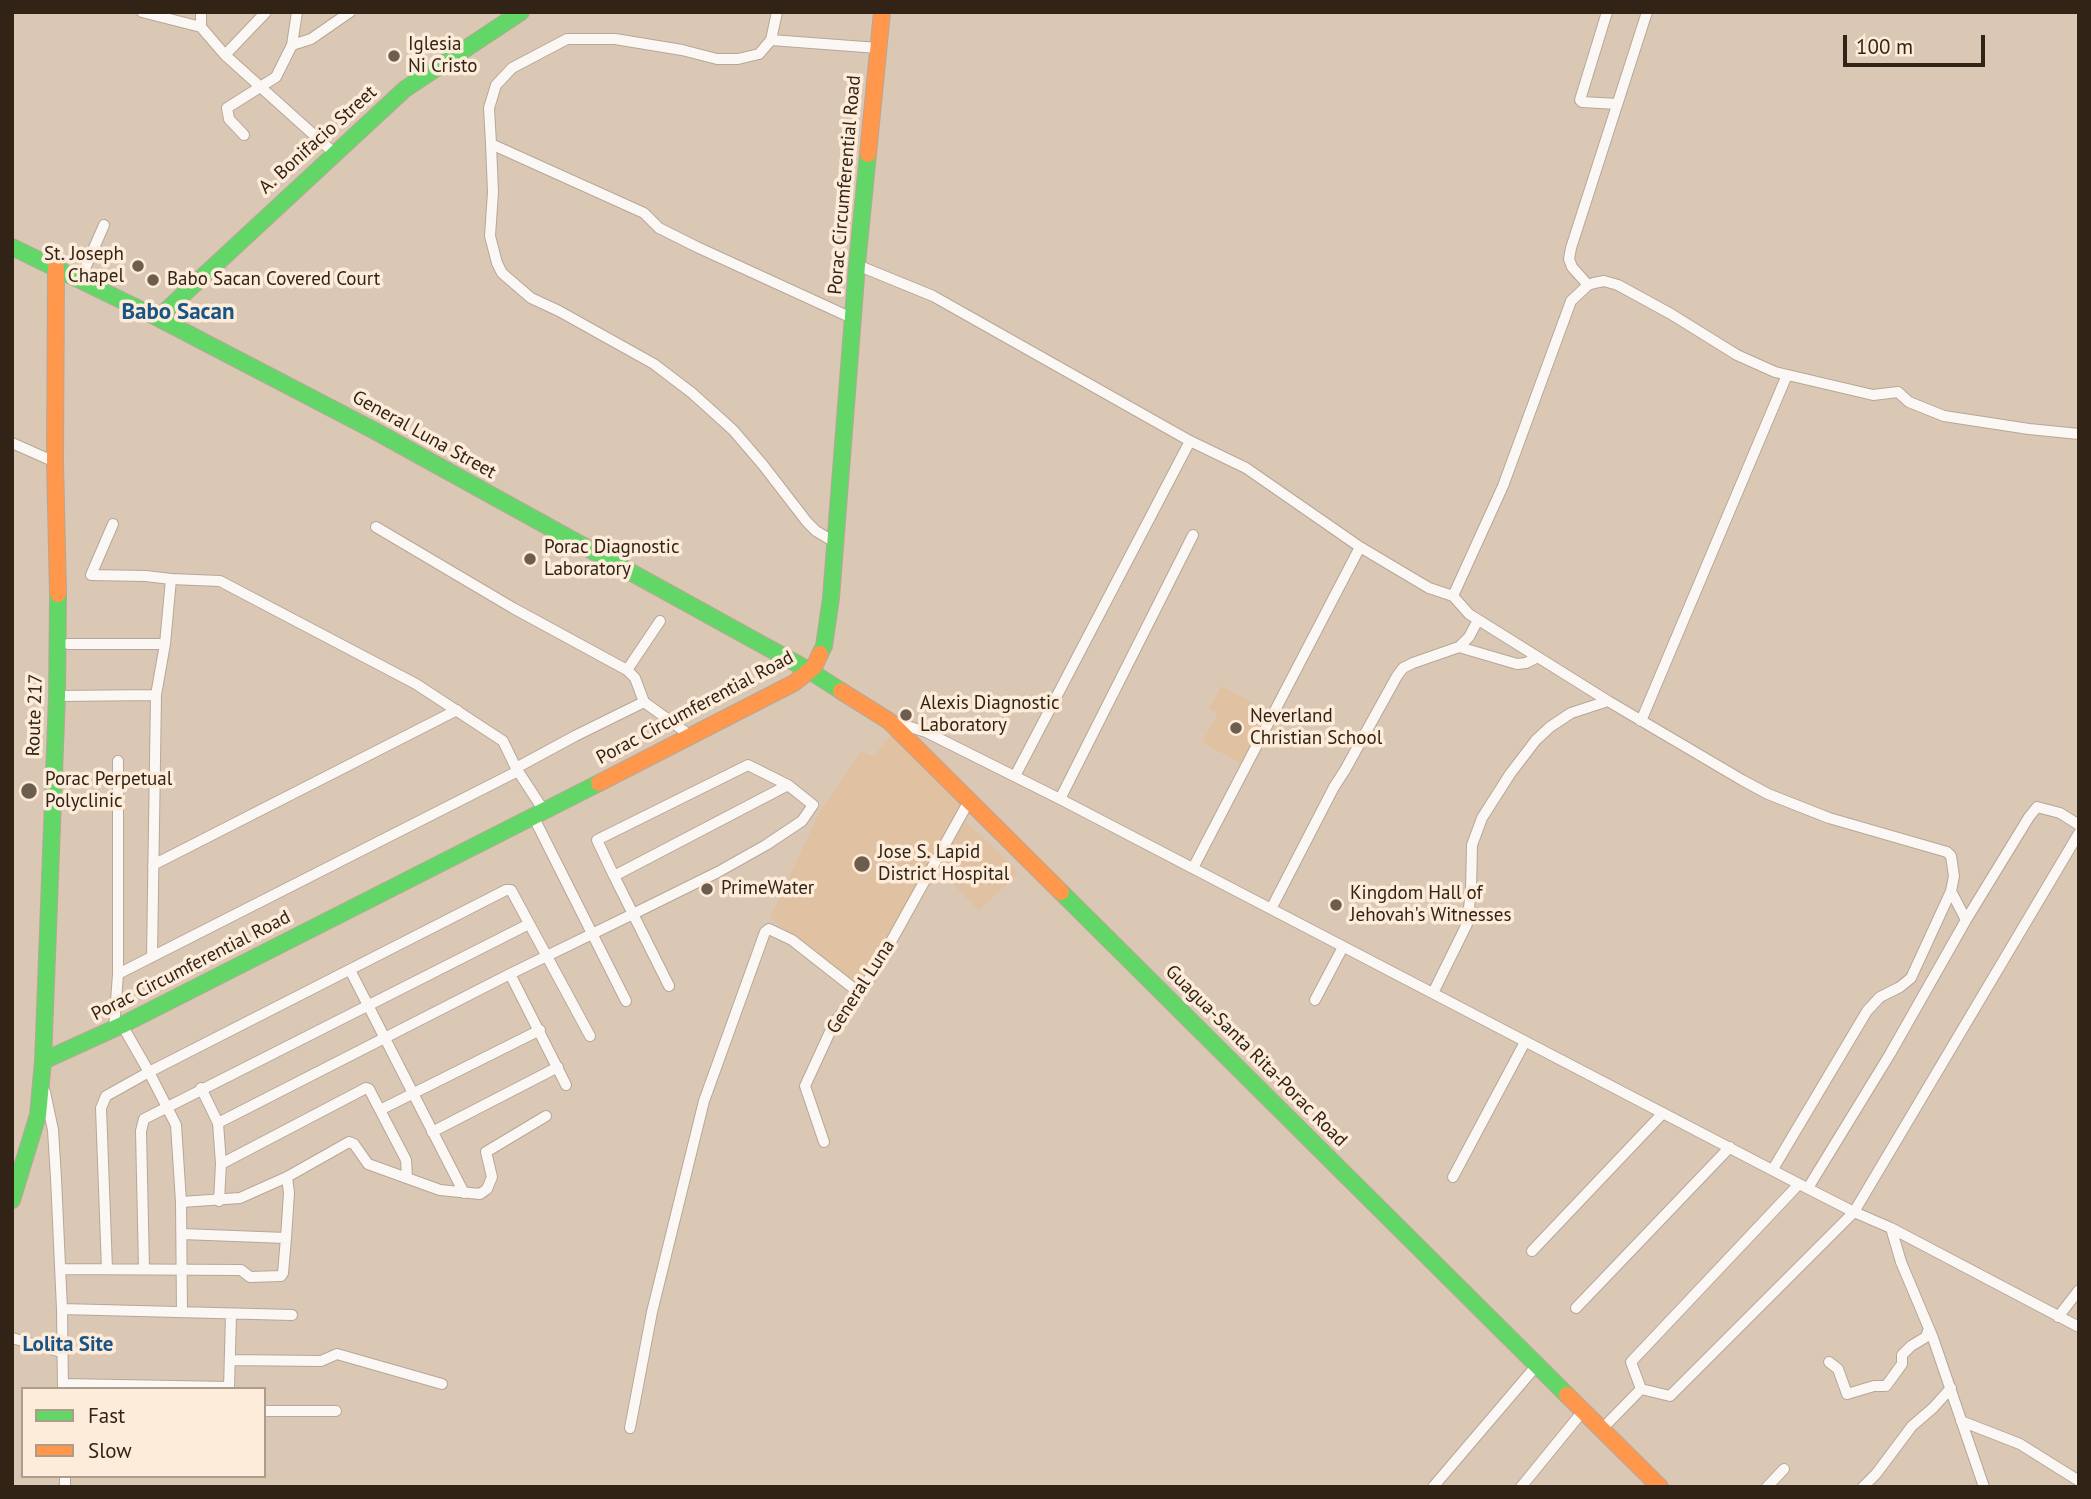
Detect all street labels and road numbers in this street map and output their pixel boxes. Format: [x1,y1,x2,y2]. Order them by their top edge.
street label: Porac Circumferential Road [824,74,866,296]
street label: A. Bonifacio Street [254,81,382,199]
street label: General Luna Street [348,386,500,484]
street label: Porac Circumferential Road [592,646,798,770]
street label: Route 217 [22,673,48,757]
street label: Porac Circumferential Road [88,906,294,1026]
street label: General Luna [822,936,900,1038]
street label: Guagua-Santa Rita-Porac Road [1160,960,1352,1152]

